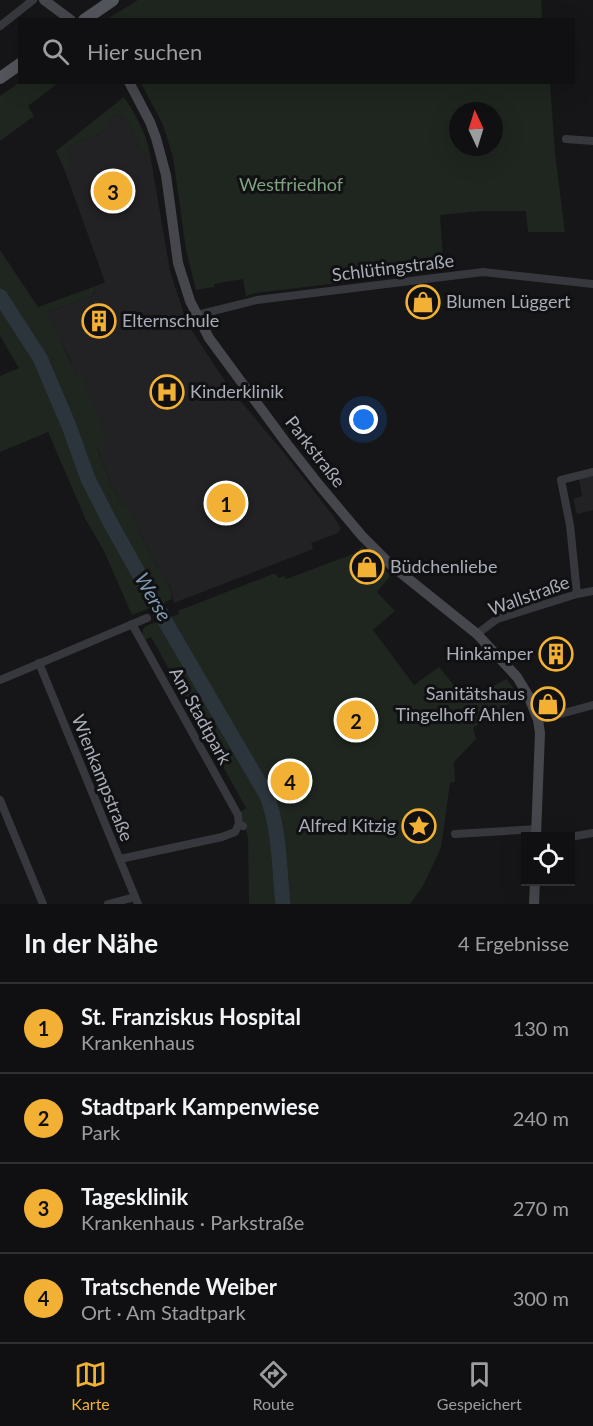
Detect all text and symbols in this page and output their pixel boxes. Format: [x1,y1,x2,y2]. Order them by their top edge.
search box [18,18,575,84]
icon: search [39,35,72,68]
text: Hier suchen [87,38,202,65]
north arrow [449,102,503,156]
pin: 3 [94,168,132,213]
park label: Westfriedhof [239,173,344,195]
street label: Schlütingstraße [331,249,455,285]
shop icon: Blumen Lüggert [405,284,441,320]
place label: Blumen Lüggert [446,290,571,312]
building icon: Elternschule [81,303,117,339]
place label: Elternschule [122,309,219,331]
hospital icon: Kinderklinik [149,374,185,410]
place label: Kinderklinik [190,380,285,402]
your location [349,405,378,434]
street label: Parkstraße [281,411,351,492]
pin: 1 [206,480,246,526]
shop icon: Büdchenliebe [349,549,385,585]
place label: Büdchenliebe [390,555,497,577]
water label: Werse [130,568,177,625]
street label: Wallstraße [485,570,572,620]
building icon: Hinkämper [538,636,574,672]
place label: Hinkämper [446,642,533,664]
street label: Am Stadtpark [165,663,237,769]
place label: Sanitätshaus Tingelhoff Ahlen [395,682,525,725]
shop icon: Sanitätshaus Tingelhoff Ahlen [530,686,566,722]
pin: 2 [336,698,376,742]
street label: Wienkampstraße [67,711,138,844]
pin: 4 [270,758,310,804]
place icon: Alfred Kitzig [401,808,437,844]
place label: Alfred Kitzig [298,814,396,836]
map controls [521,832,575,886]
button: locate [521,832,575,886]
text: In der Nähe [24,927,158,959]
text: 4 Ergebnisse [458,931,569,955]
text: St. Franziskus Hospital [81,1003,301,1030]
text: 1 [38,1016,49,1040]
text: 130 m [513,1016,569,1040]
text: Krankenhaus [81,1030,195,1054]
text: Stadtpark Kampenwiese [81,1093,319,1120]
text: 2 [38,1106,49,1130]
text: 240 m [513,1106,569,1130]
text: Park [81,1120,120,1144]
text: Tagesklinik [81,1183,188,1210]
text: 3 [38,1196,49,1220]
text: 270 m [513,1196,569,1220]
text: Krankenhaus · Parkstraße [81,1210,304,1234]
text: Tratschende Weiber [81,1273,277,1300]
text: 4 [38,1286,49,1310]
text: 300 m [513,1286,569,1310]
text: Ort · Am Stadtpark [81,1300,246,1324]
tab: Karte [71,1358,110,1413]
tab: Route [253,1358,294,1413]
tab: Gespeichert [437,1358,522,1413]

